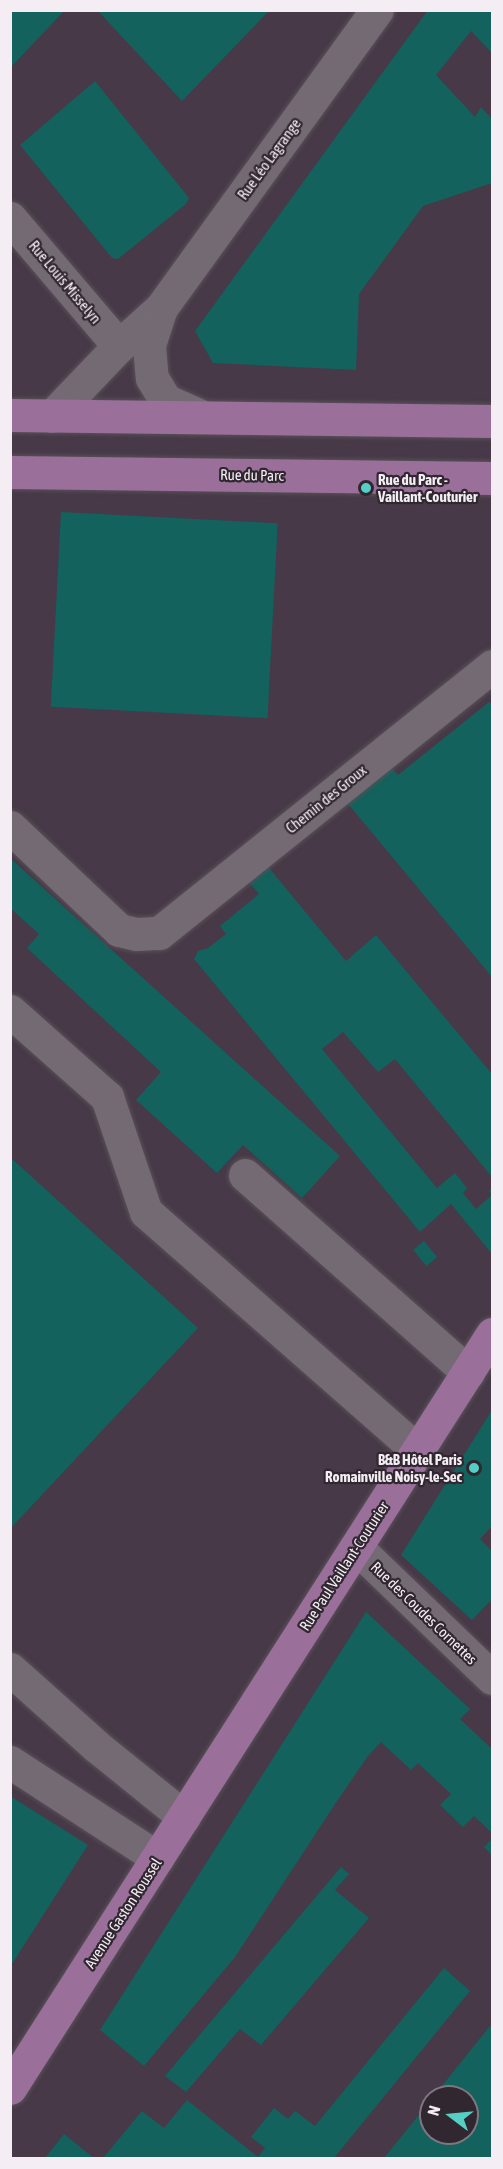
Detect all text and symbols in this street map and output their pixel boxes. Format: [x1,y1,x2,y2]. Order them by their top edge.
street label: Rue Léo Lagrange [234,115,304,203]
street label: Rue Louis Misselyn [25,237,105,327]
street label: Rue du Parc [220,465,284,485]
place label: Rue du Parc - Vaillant-Couturier [378,470,477,505]
marker: Rue du Parc - Vaillant-Couturier [359,481,373,495]
street label: Chemin des Groux [282,761,370,837]
place label: B&B Hôtel Paris Romainville Noisy-le-Sec [325,1450,462,1485]
marker: B&B Hôtel Paris Romainville Noisy-le-Sec [467,1461,481,1475]
street label: Rue Paul Vaillant-Couturier [296,1498,392,1634]
street label: Rue des Coudes Cornettes [367,1558,481,1668]
street label: Avenue Gaston Roussel [81,1855,165,1971]
north arrow [419,2085,479,2145]
text: N [424,2104,444,2118]

